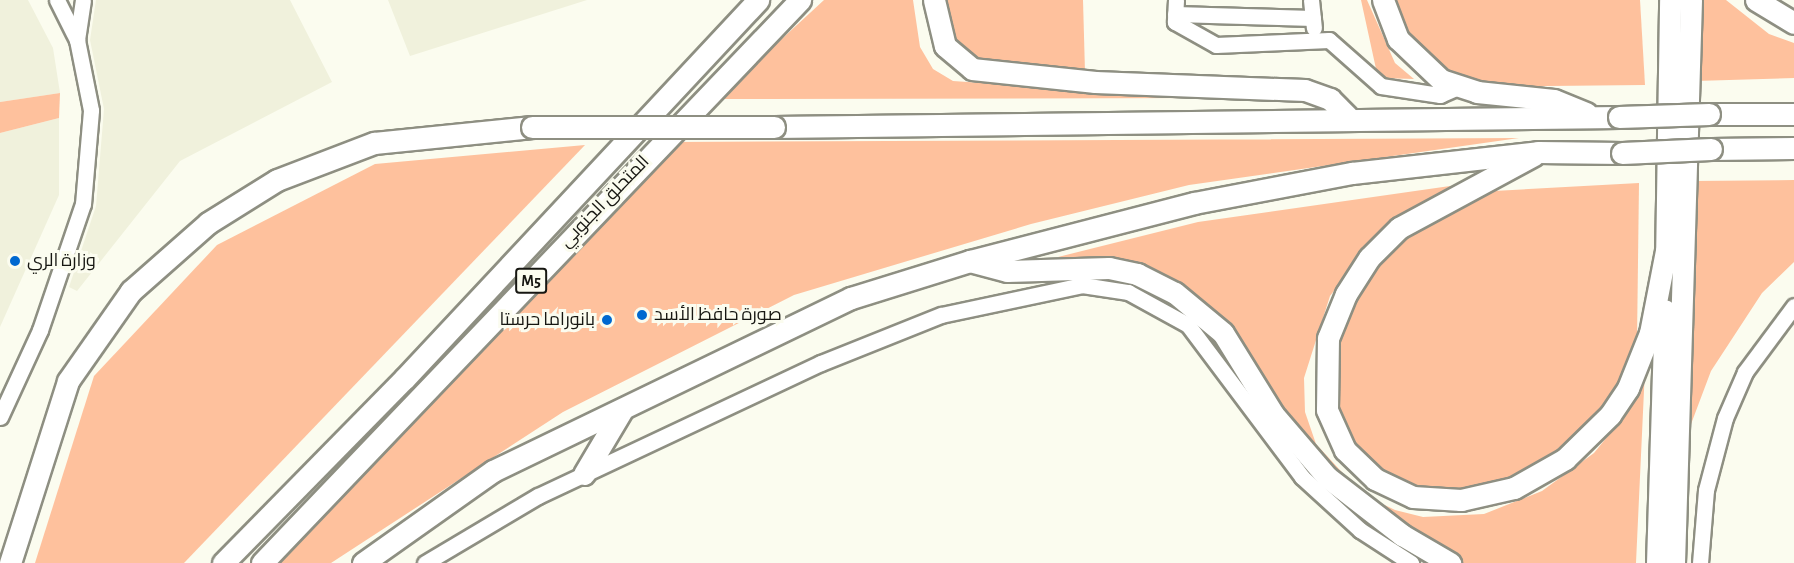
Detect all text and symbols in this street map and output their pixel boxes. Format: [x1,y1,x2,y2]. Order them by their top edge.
street label: المتحلق الجنوبي [556,151,654,253]
place label: وزارة الري [27,250,96,272]
marker: وزارة الري [8,254,22,268]
road number: M5 [514,268,548,294]
place label: صورة حافظ الأسد [654,304,782,326]
marker: صورة حافظ الأسد [635,308,649,322]
place label: بانوراما حرستا [499,309,595,331]
marker: بانوراما حرستا [600,313,614,327]

